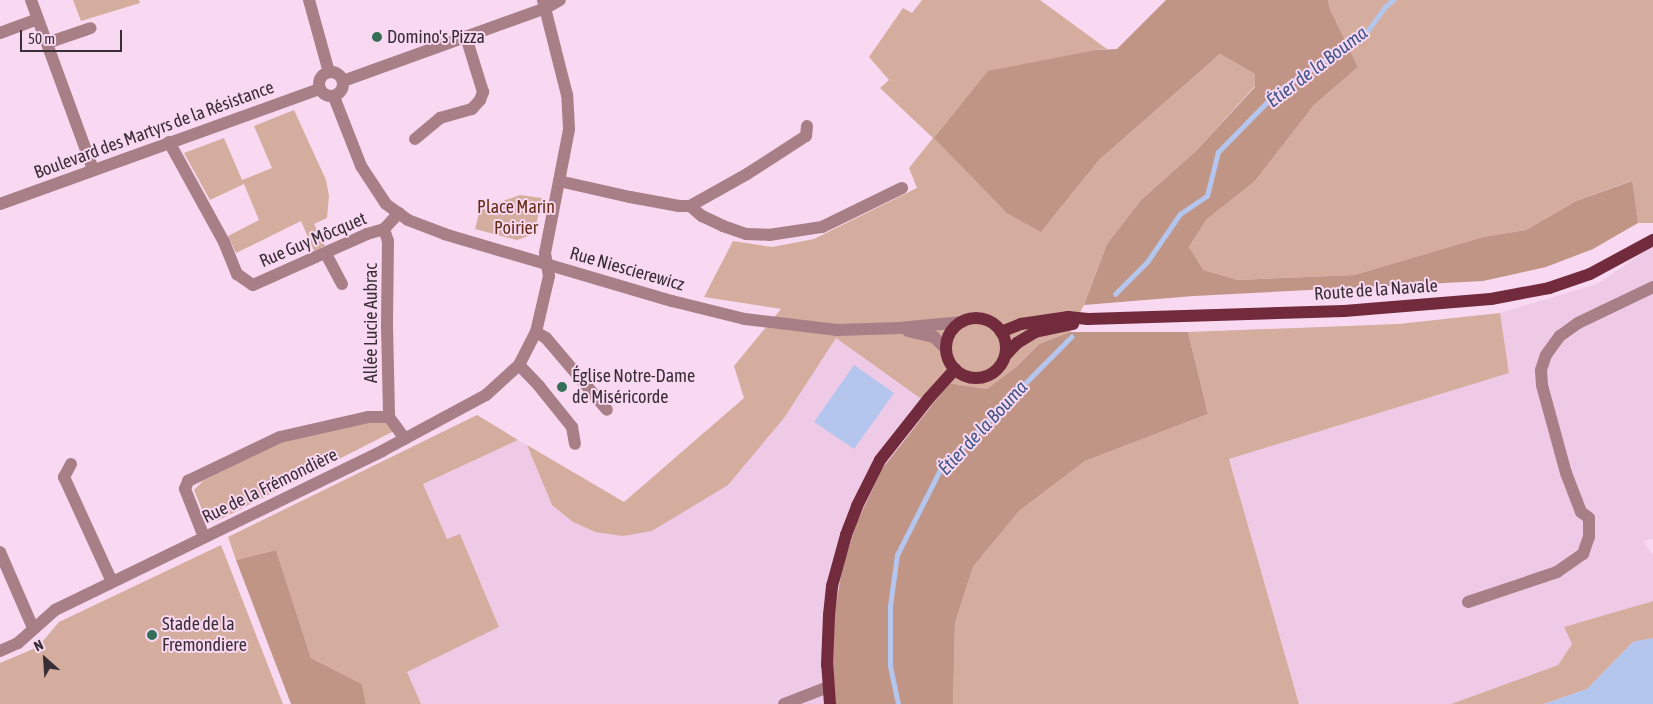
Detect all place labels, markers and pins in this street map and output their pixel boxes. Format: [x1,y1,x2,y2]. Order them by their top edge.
place label: Domino's Pizza [387,26,485,48]
marker: Domino's Pizza [371,31,383,43]
place label: Église Notre-Dame de Miséricorde [572,366,695,408]
marker: Église Notre-Dame de Miséricorde [556,381,568,393]
place label: Stade de la Fremondiere [162,614,247,656]
marker: Stade de la Fremondiere [146,629,158,641]

